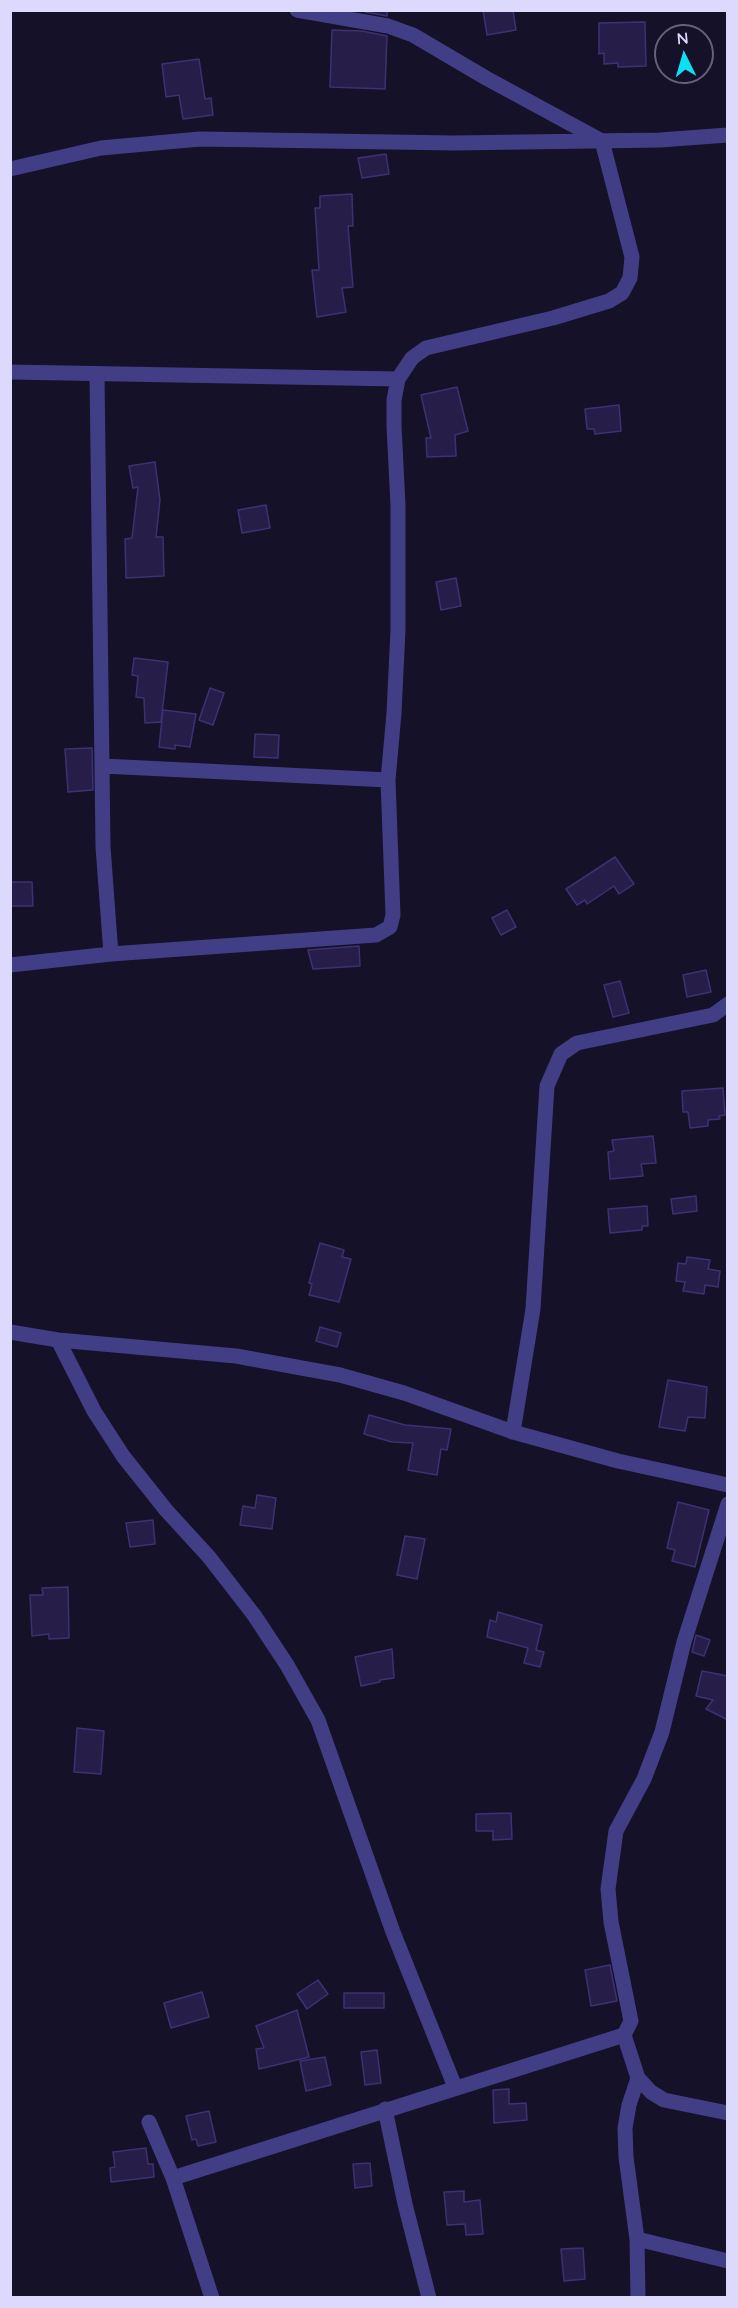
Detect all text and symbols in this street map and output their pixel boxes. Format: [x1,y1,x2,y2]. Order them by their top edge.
north arrow [654,24,714,84]
text: N [676,28,689,49]

